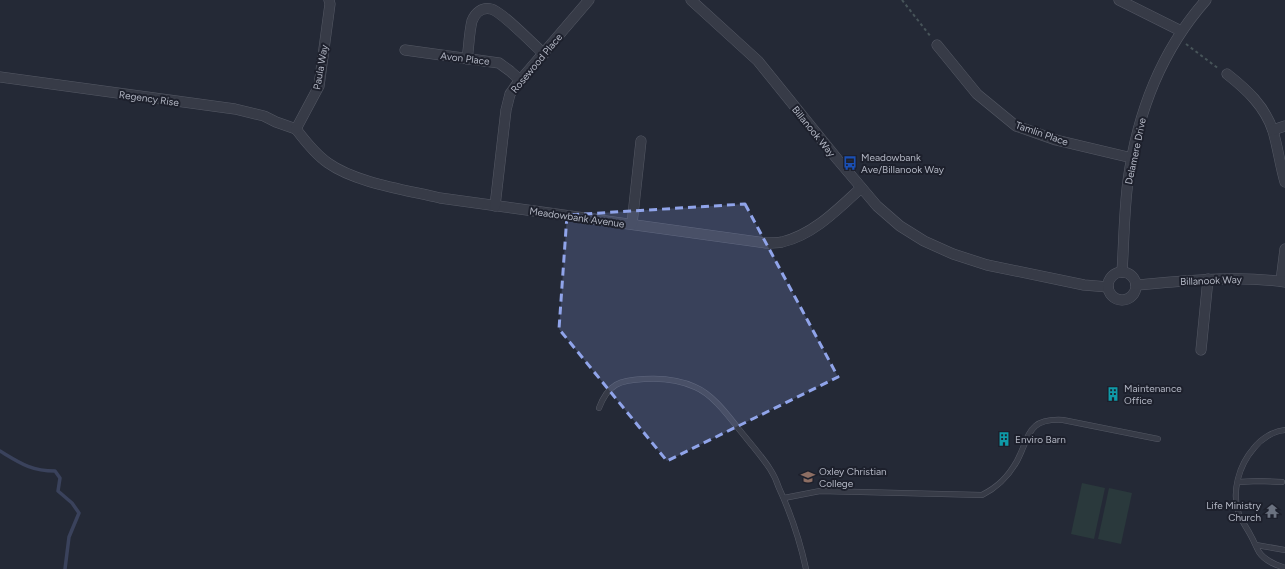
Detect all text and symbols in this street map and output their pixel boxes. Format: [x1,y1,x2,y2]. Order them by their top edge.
street label: Rosewood Place [508,31,565,96]
street label: Paula Way [310,43,331,91]
street label: Avon Place [440,49,491,68]
street label: Regency Rise [118,88,180,109]
street label: Billanook Way [789,103,839,160]
street label: Delamere Drive [1122,116,1149,186]
street label: Tamlin Place [1014,118,1070,149]
place label: Meadowbank Ave/Billanook Way [861,151,945,176]
bus stop icon: Meadowbank Ave/Billanook Way [842,155,858,171]
street label: Meadowbank Avenue [528,204,626,231]
street label: Billanook Way [1180,273,1243,288]
place label: Maintenance Office [1124,382,1182,407]
building icon: Maintenance Office [1105,386,1121,402]
building icon: Enviro Barn [996,431,1012,447]
place label: Enviro Barn [1015,433,1066,446]
place label: Oxley Christian College [819,465,887,490]
school or university icon: Oxley Christian College [800,469,816,485]
place label: Life Ministry Church [1206,499,1262,524]
temple icon: Life Ministry Church [1264,503,1280,519]

